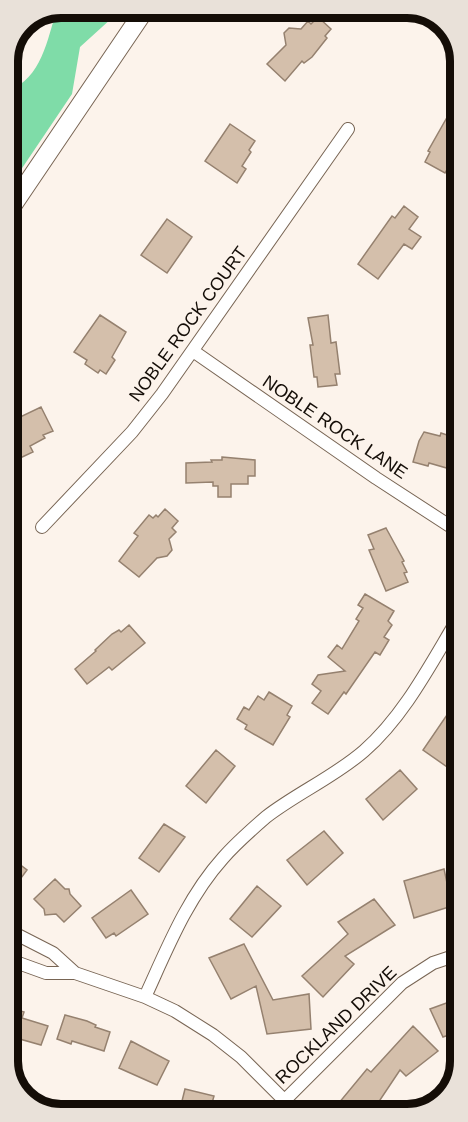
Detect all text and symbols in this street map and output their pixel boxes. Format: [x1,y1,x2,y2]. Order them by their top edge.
street label: NOBLE ROCK COURT [125,243,251,405]
street label: NOBLE ROCK LANE [259,371,411,483]
street label: ROCKLAND DRIVE [271,962,401,1088]

